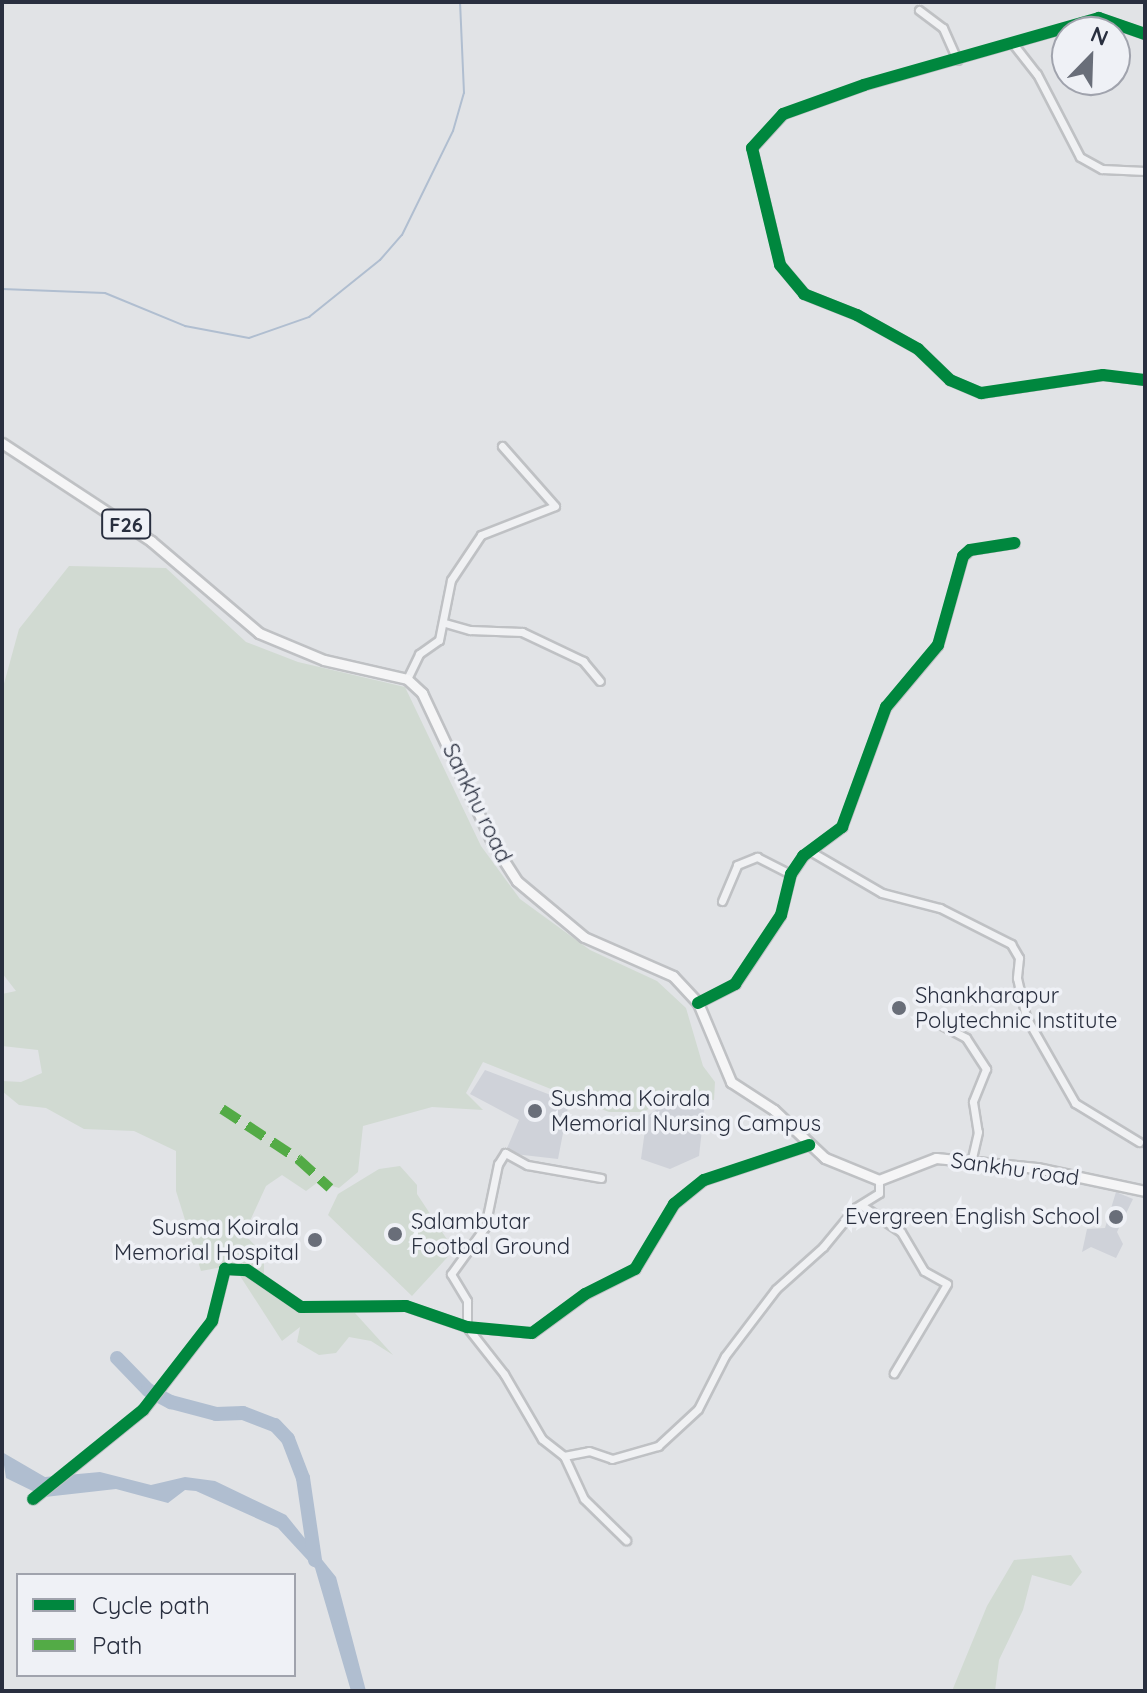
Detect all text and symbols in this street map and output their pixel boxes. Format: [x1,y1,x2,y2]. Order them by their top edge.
north arrow [1051,16,1131,96]
text: N [1087,20,1113,52]
road number: F26 [100,508,152,540]
street label: Sankhu road [437,739,517,867]
place label: Shankharapur Polytechnic Institute [915,982,1117,1034]
marker: Shankharapur Polytechnic Institute [890,999,908,1017]
place label: Sushma Koirala Memorial Nursing Campus [551,1085,821,1136]
marker: Sushma Koirala Memorial Nursing Campus [526,1102,544,1120]
street label: Sankhu road [949,1147,1081,1191]
place label: Evergreen English School [845,1204,1100,1230]
place label: Salambutar Footbal Ground [411,1208,570,1260]
marker: Evergreen English School [1107,1208,1125,1226]
place label: Susma Koirala Memorial Hospital [114,1214,299,1266]
marker: Salambutar Footbal Ground [386,1225,404,1243]
marker: Susma Koirala Memorial Hospital [306,1231,324,1249]
legend [16,1573,296,1677]
text: Cycle path [92,1590,210,1620]
text: Path [92,1630,143,1660]

